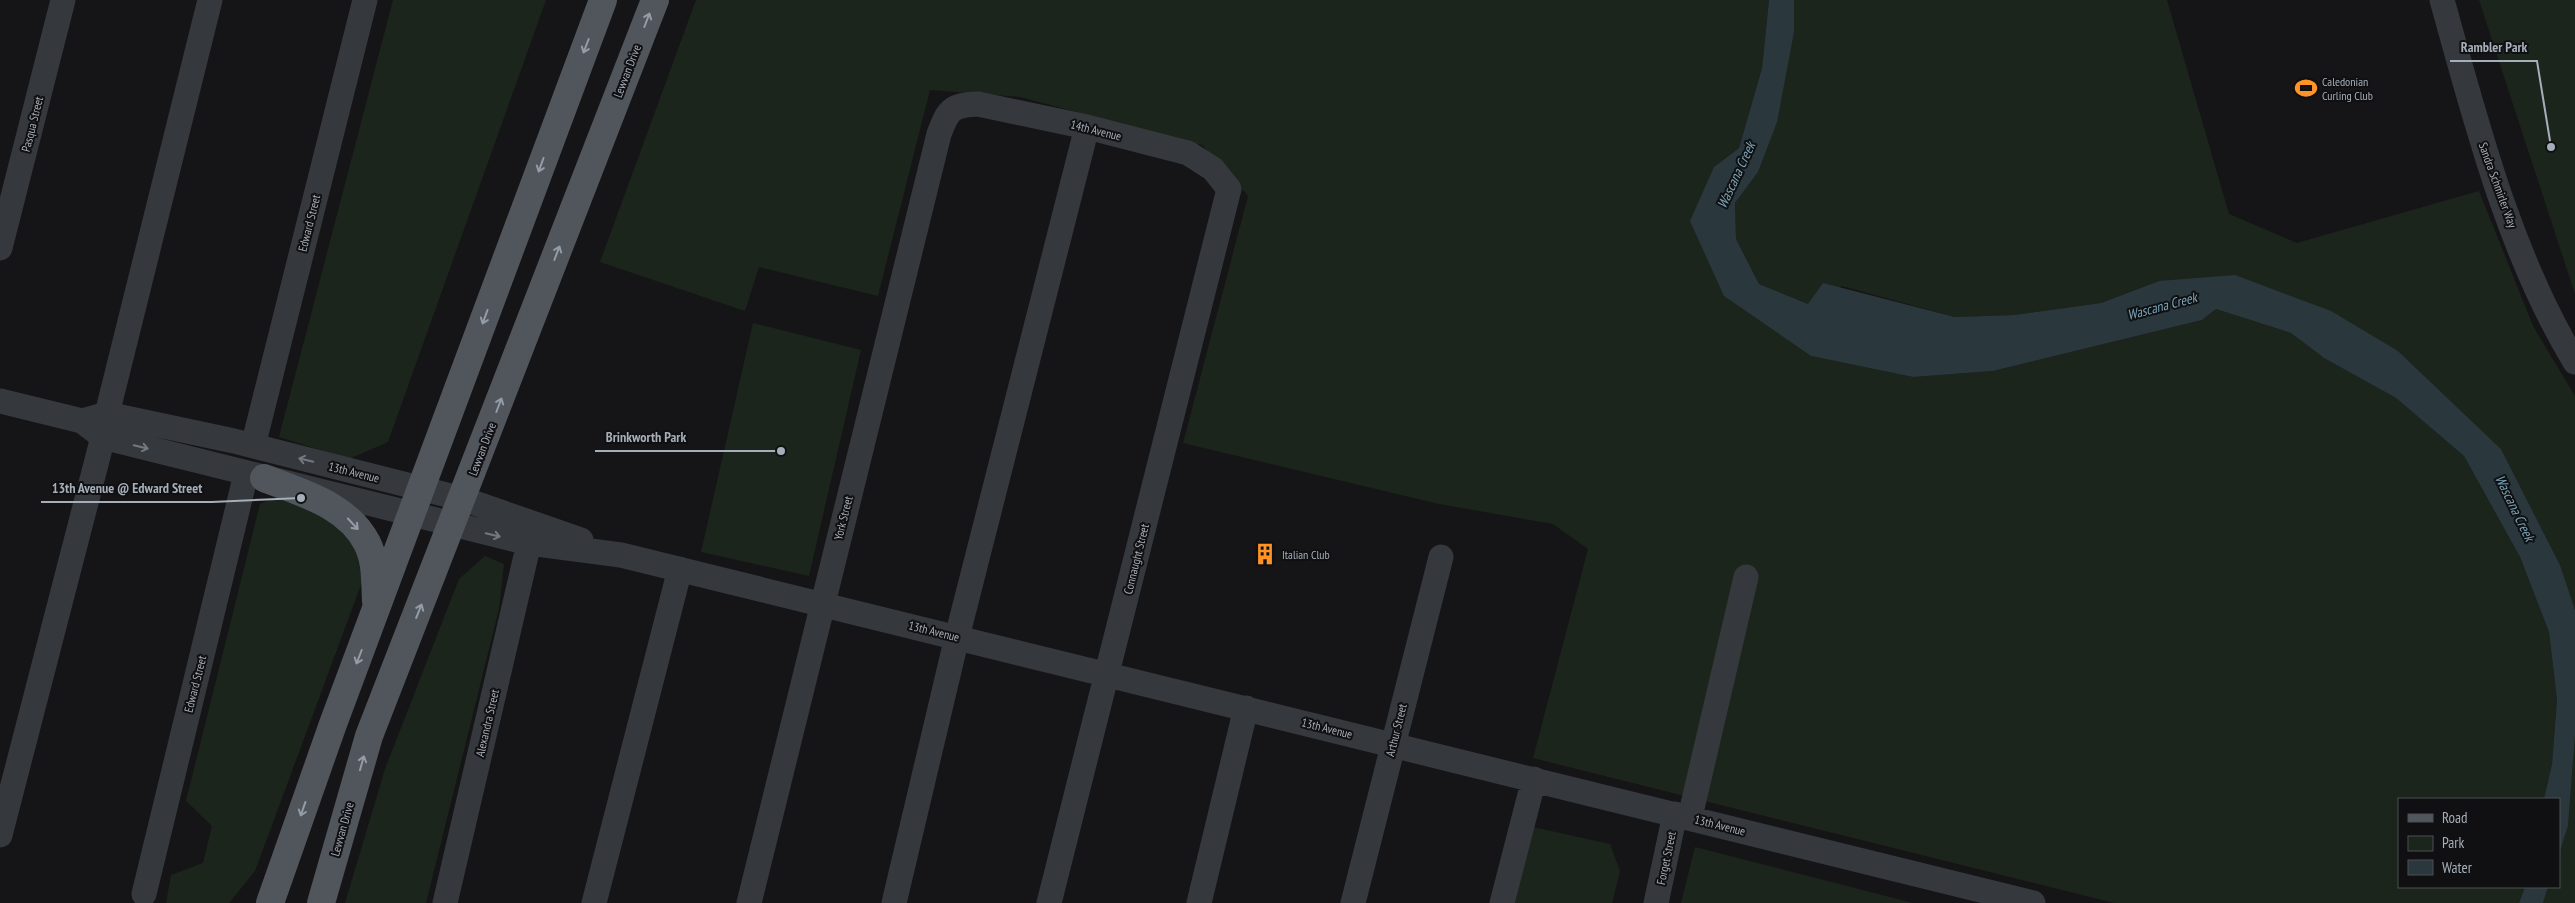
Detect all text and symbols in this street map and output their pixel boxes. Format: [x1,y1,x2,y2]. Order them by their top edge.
one-way arrow [643,13,652,28]
callout: Rambler Park [2450,32,2537,61]
one-way arrow [580,38,589,53]
text: Rambler Park [2461,38,2528,56]
street label: Lewvan Drive [610,42,644,100]
place label: Caledonian Curling Club [2322,74,2373,103]
sports icon: Caledonian Curling Club [2293,75,2319,101]
street label: Pasqua Street [18,94,46,153]
street label: 14th Avenue [1069,116,1123,144]
water label: Wascana Creek [1713,137,1760,211]
street label: Sandra Schmirler Way [2476,140,2521,230]
one-way arrow [536,157,545,172]
street label: Edward Street [295,192,323,253]
one-way arrow [553,246,563,261]
water label: Wascana Creek [2125,288,2200,324]
one-way arrow [480,309,489,324]
one-way arrow [495,398,504,413]
street label: Lewvan Drive [465,420,499,478]
callout: Brinkworth Park [595,422,696,451]
text: Brinkworth Park [606,428,686,446]
one-way arrow [133,443,149,452]
one-way arrow [299,455,315,464]
street label: 13th Avenue [327,458,381,486]
water label: Wascana Creek [2491,472,2539,545]
callout: 13th Avenue @ Edward Street [41,473,212,502]
text: 13th Avenue @ Edward Street [52,479,202,497]
street label: York Street [830,494,856,542]
one-way arrow [347,518,359,531]
street label: Connaught Street [1120,522,1152,596]
one-way arrow [485,531,501,540]
building icon: Italian Club [1252,541,1278,567]
place label: Italian Club [1282,547,1330,562]
one-way arrow [415,604,424,619]
street label: 13th Avenue [907,617,961,645]
one-way arrow [353,649,363,664]
street label: Edward Street [181,653,209,714]
street label: Alexandra Street [472,687,502,758]
street label: Arthur Street [1382,701,1410,758]
street label: 13th Avenue [1300,714,1354,742]
one-way arrow [357,755,367,771]
legend [2398,798,2560,888]
street label: Lewvan Drive [327,800,357,858]
one-way arrow [298,801,307,817]
text: Road [2442,808,2468,827]
street label: 13th Avenue [1693,811,1747,839]
street label: Forget Street [1653,829,1679,886]
text: Park [2442,833,2464,852]
text: Water [2442,858,2473,877]

